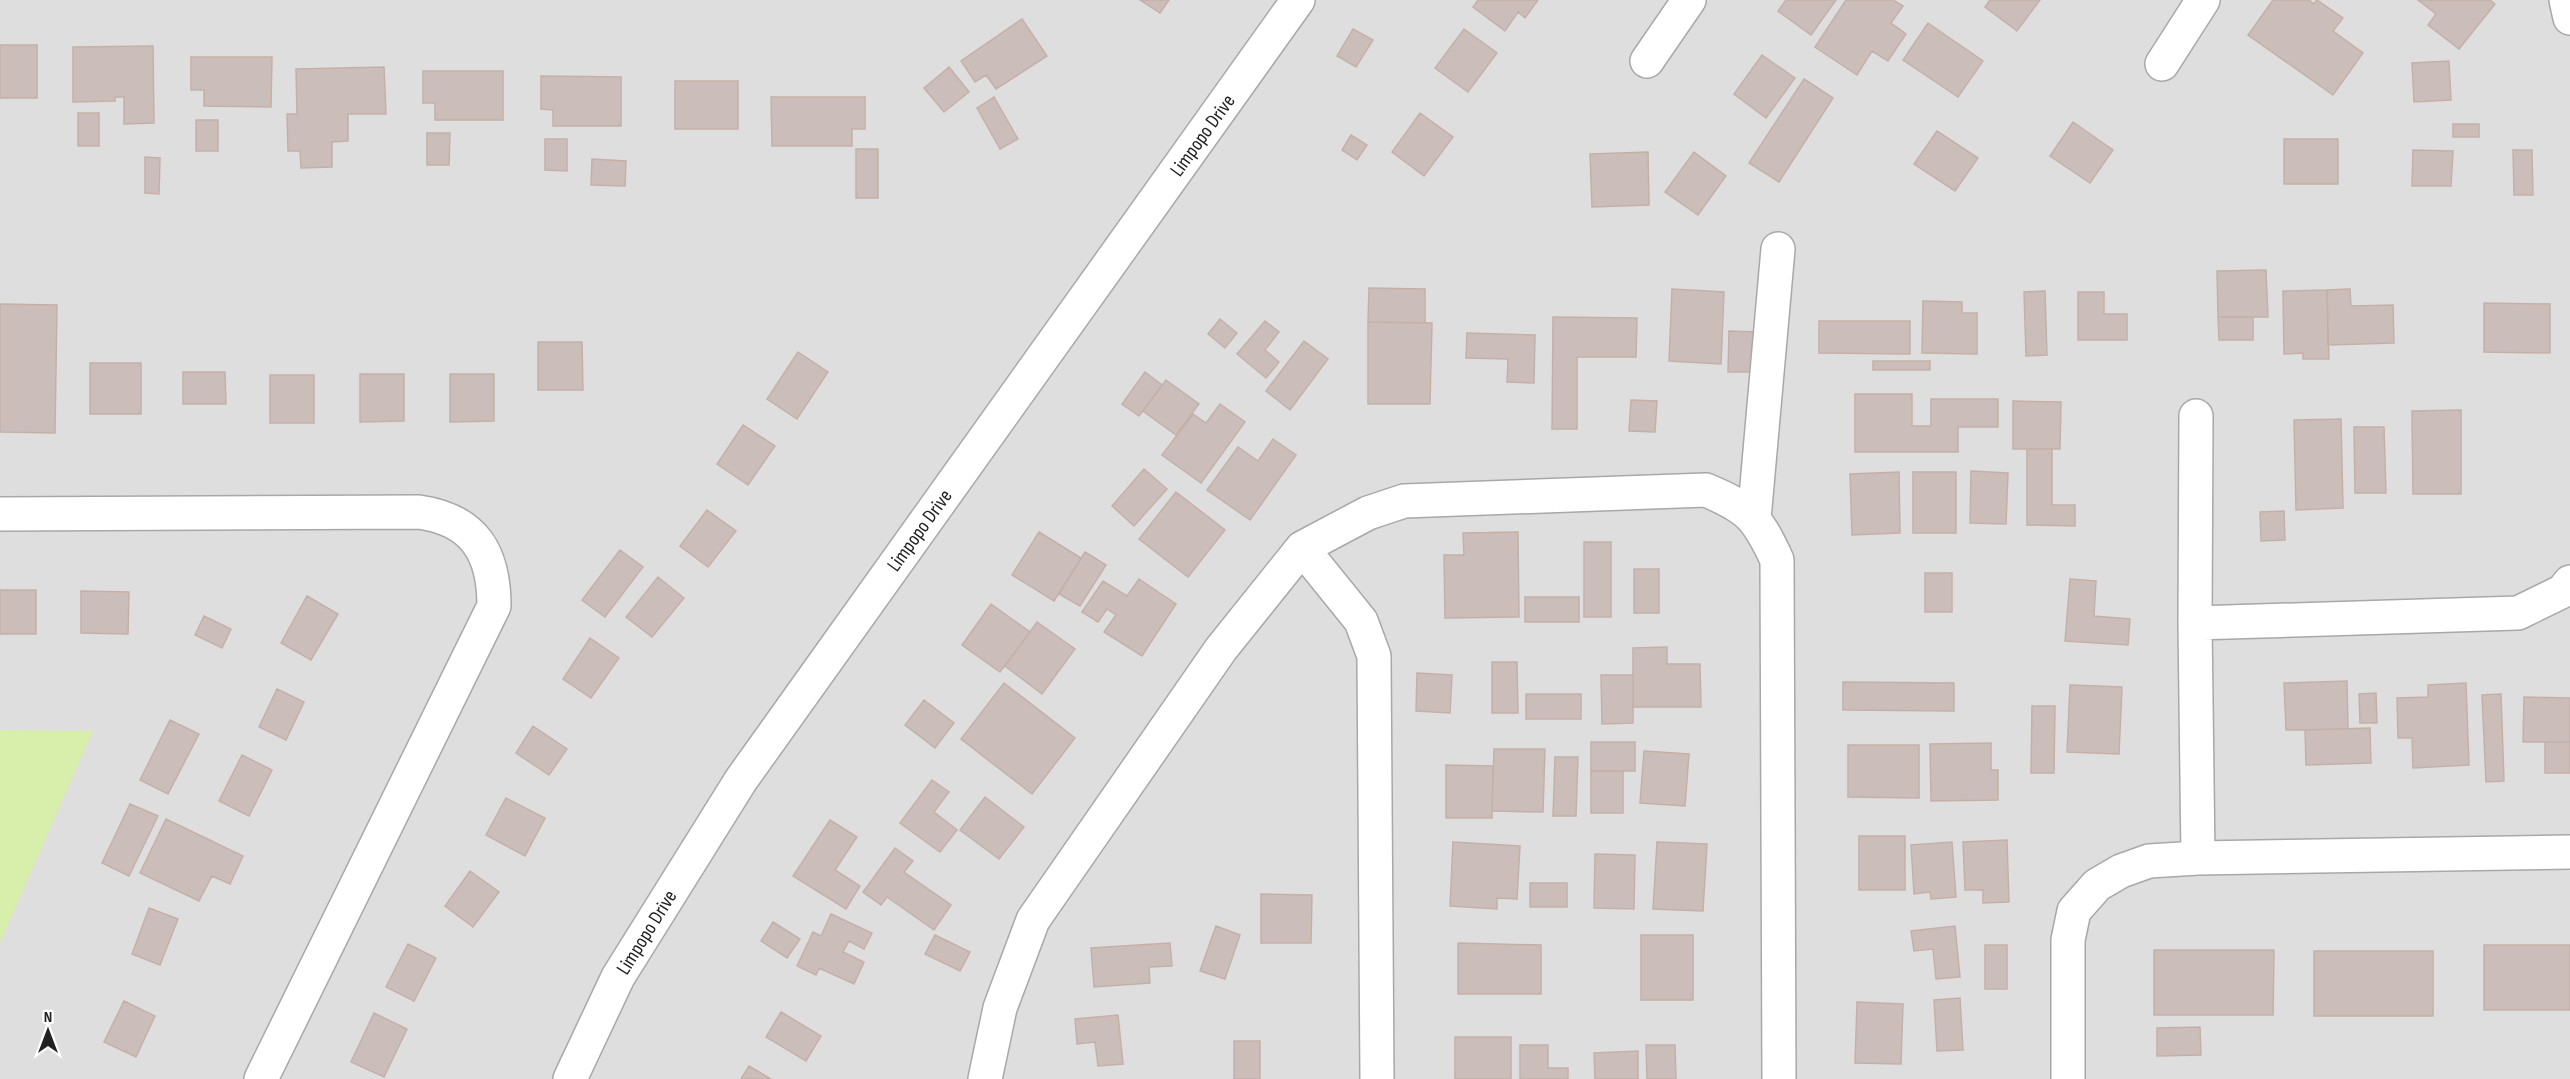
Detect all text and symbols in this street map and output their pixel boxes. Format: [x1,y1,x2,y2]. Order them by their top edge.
street label: Limpopo Drive [1165,90,1241,181]
street label: Limpopo Drive [882,485,958,576]
street label: Limpopo Drive [611,886,682,979]
north arrow [18,1001,78,1061]
text: N [44,1008,52,1027]

